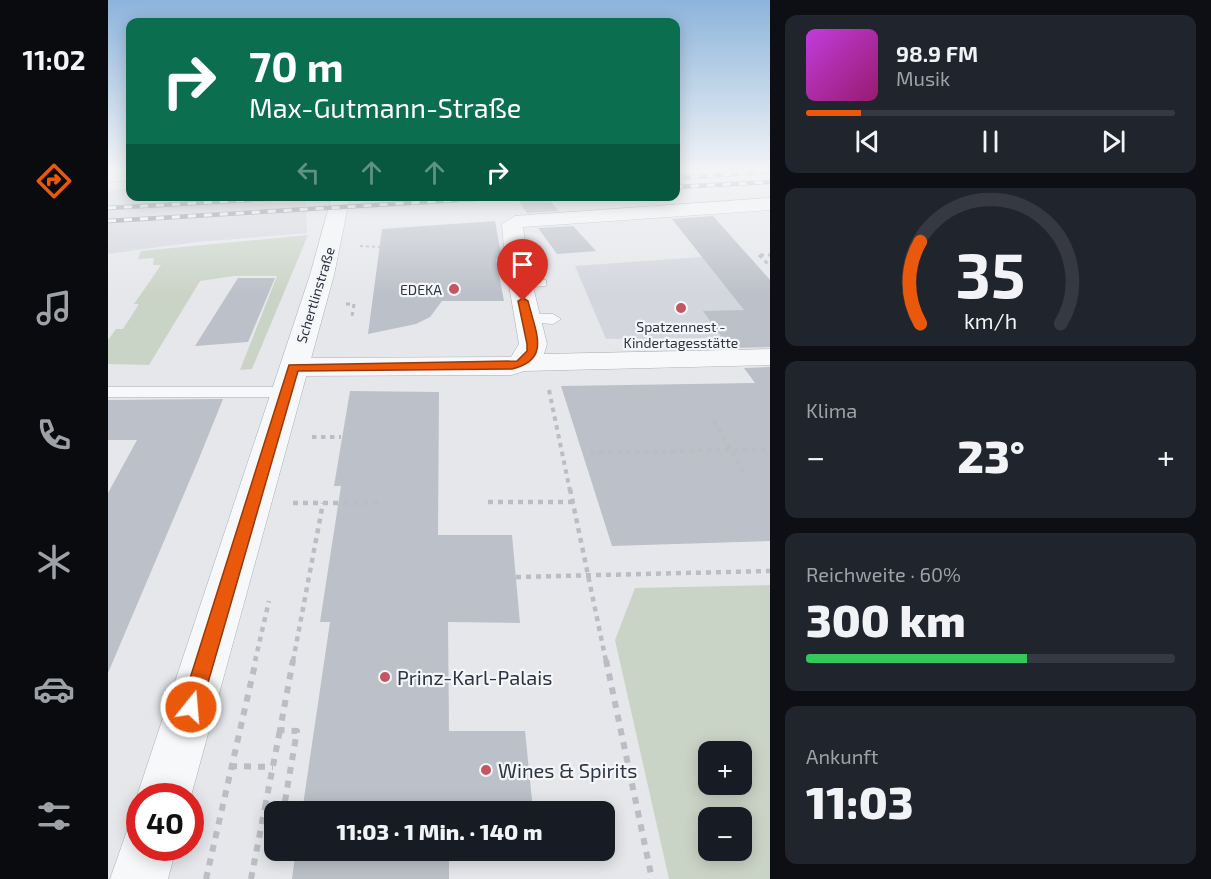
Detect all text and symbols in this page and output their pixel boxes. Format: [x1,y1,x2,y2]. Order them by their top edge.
text: 70 m [249,40,344,90]
text: 98.9 FM [896,40,978,66]
icon: right [150,42,228,120]
text: 11:02 [23,43,86,75]
text: Musik [896,66,950,90]
text: Max-Gutmann-Straße [249,91,521,123]
icon: previous [851,125,884,158]
icon: pause [974,125,1007,158]
icon: next [1097,125,1130,158]
icon: left [292,156,325,189]
icon: ahead [355,156,388,189]
icon: ahead [418,156,451,189]
icon: right [481,156,514,189]
icon: directions [33,160,75,202]
text: 35 [956,236,1025,311]
pin [497,239,548,301]
street label: Schertlinstraße [292,245,338,345]
icon: arrive [506,248,539,281]
place label: EDEKA [400,281,442,298]
marker: EDEKA [447,282,461,296]
icon: music [33,287,75,329]
marker: Spatzennest - Kindertagesstätte [674,301,688,315]
text: km/h [964,308,1017,333]
place label: Spatzennest - Kindertagesstätte [624,318,738,351]
text: Klima [806,398,857,422]
icon: phone [33,414,75,456]
text: 23° [957,428,1025,482]
text: − [806,436,825,476]
text: + [1157,436,1175,476]
icon: climate [33,541,75,583]
text: Reichweite · 60% [806,562,961,586]
text: 300 km [806,592,966,646]
place label: Prinz-Karl-Palais [397,665,552,689]
icon: car [33,668,75,710]
marker: Prinz-Karl-Palais [378,670,392,684]
position arrow [159,675,223,739]
map controls [698,741,752,861]
button: + [698,741,752,795]
text: Ankunft [806,744,878,768]
place label: Wines & Spirits [498,758,637,782]
marker: Wines & Spirits [479,763,493,777]
text: 11:03 [806,774,914,828]
speed limit sign: 40 [126,783,204,861]
icon: filters [33,795,75,837]
button: − [698,807,752,861]
text: 11:03 · 1 Min. · 140 m [337,818,542,844]

